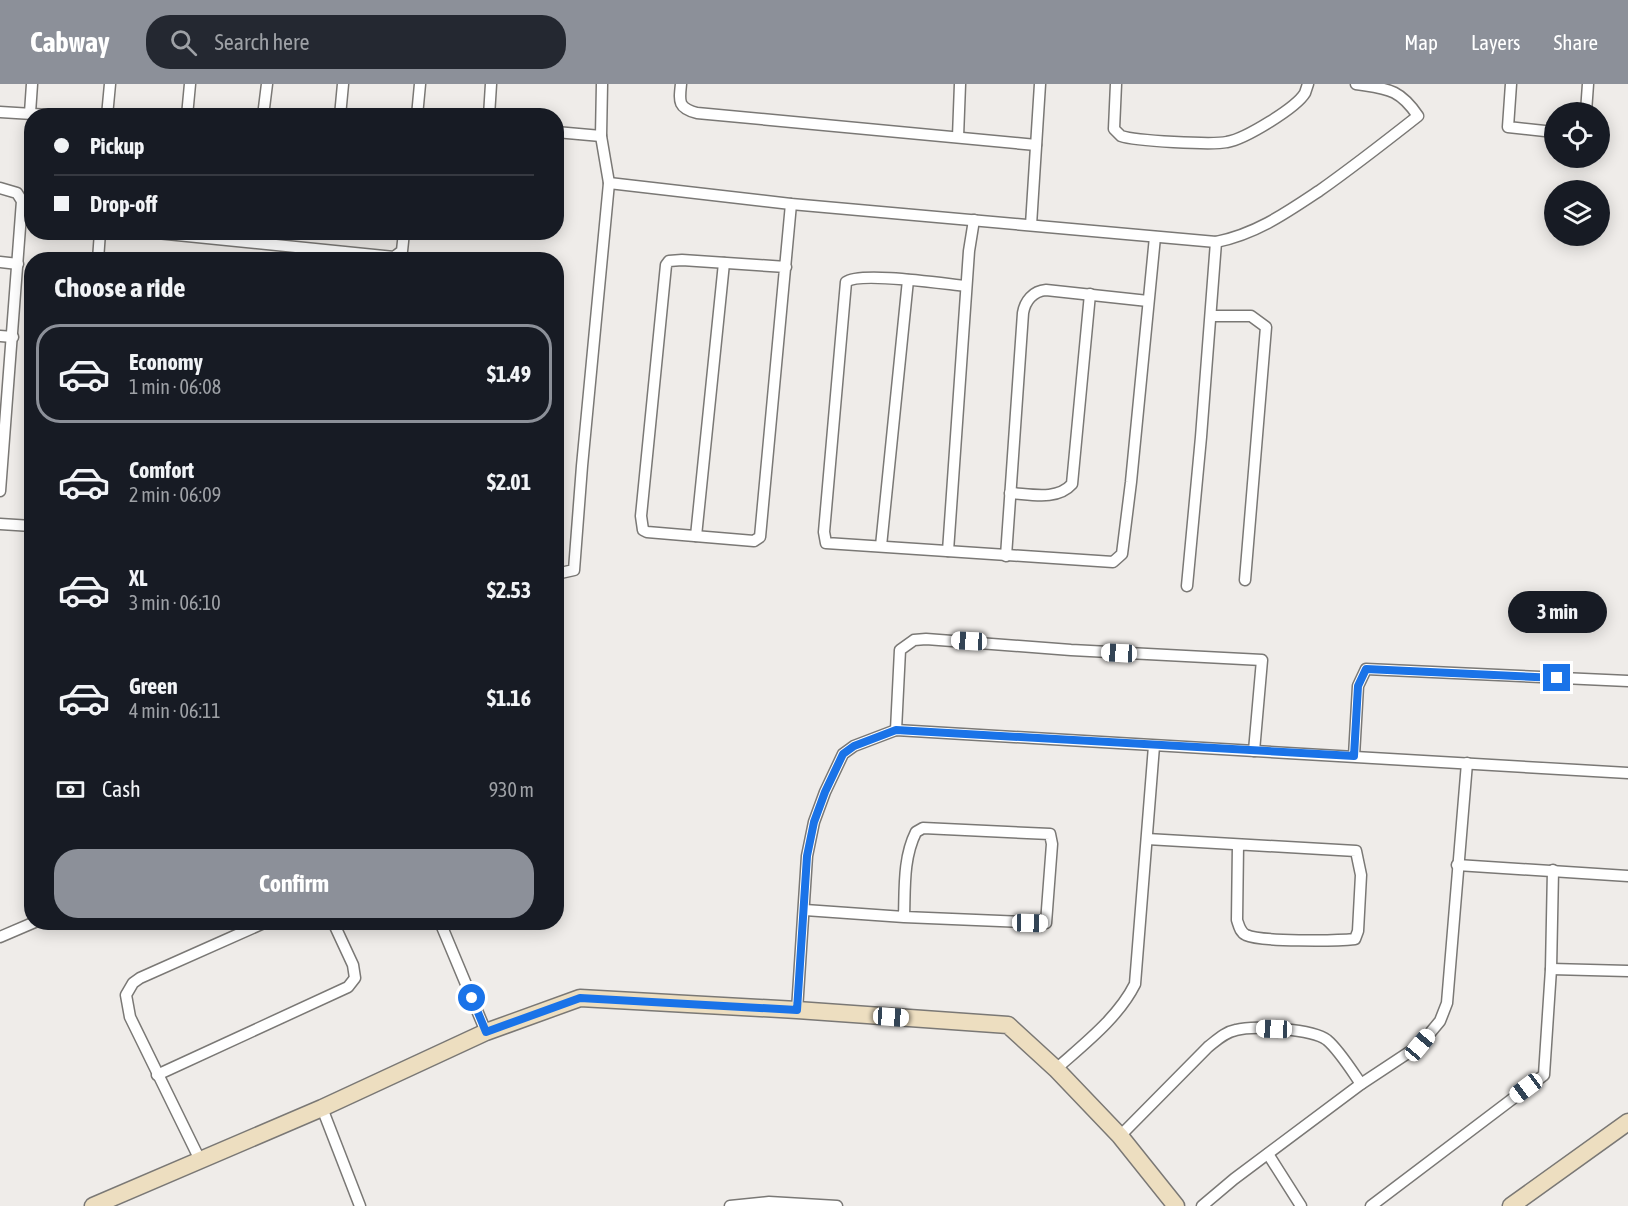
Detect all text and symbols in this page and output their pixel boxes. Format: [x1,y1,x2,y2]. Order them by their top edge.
search box [146,15,566,69]
text: Cabway [30,26,110,58]
icon: search [167,26,200,59]
text: Search here [215,29,310,55]
text: Map [1404,30,1438,54]
text: Layers [1471,30,1521,54]
text: Share [1554,30,1598,54]
map controls [1544,102,1610,246]
button: locate [1544,102,1610,168]
text: Pickup [90,133,145,159]
button: layers [1544,180,1610,246]
text: Drop-off [90,191,157,217]
text: Choose a ride [54,272,186,303]
icon: car [57,347,111,401]
text: Economy [129,349,203,375]
text: $1.49 [487,361,531,387]
text: 1 min · 06:08 [129,375,221,398]
icon: car [57,455,111,509]
text: Comfort [129,457,194,483]
text: $2.01 [487,469,531,495]
text: 2 min · 06:09 [129,483,221,506]
icon: car [57,563,111,617]
text: XL [129,565,147,591]
text: $2.53 [487,577,531,603]
text: 3 min · 06:10 [129,591,221,614]
callout: 3 min [1508,591,1606,633]
text: 3 min [1537,600,1578,623]
car [951,631,987,651]
car [1101,643,1137,663]
route end [1543,664,1570,691]
icon: car [57,671,111,725]
text: Green [129,673,178,699]
text: $1.16 [487,685,531,711]
text: 4 min · 06:11 [129,699,221,722]
icon: cash [54,773,87,806]
text: Cash [102,776,141,802]
text: 930 m [489,778,534,801]
button: Confirm [54,849,534,918]
car [1012,914,1048,932]
route start [458,984,485,1011]
car [872,1007,910,1027]
car [1256,1019,1292,1039]
car [1402,1025,1438,1065]
car [1506,1070,1546,1106]

